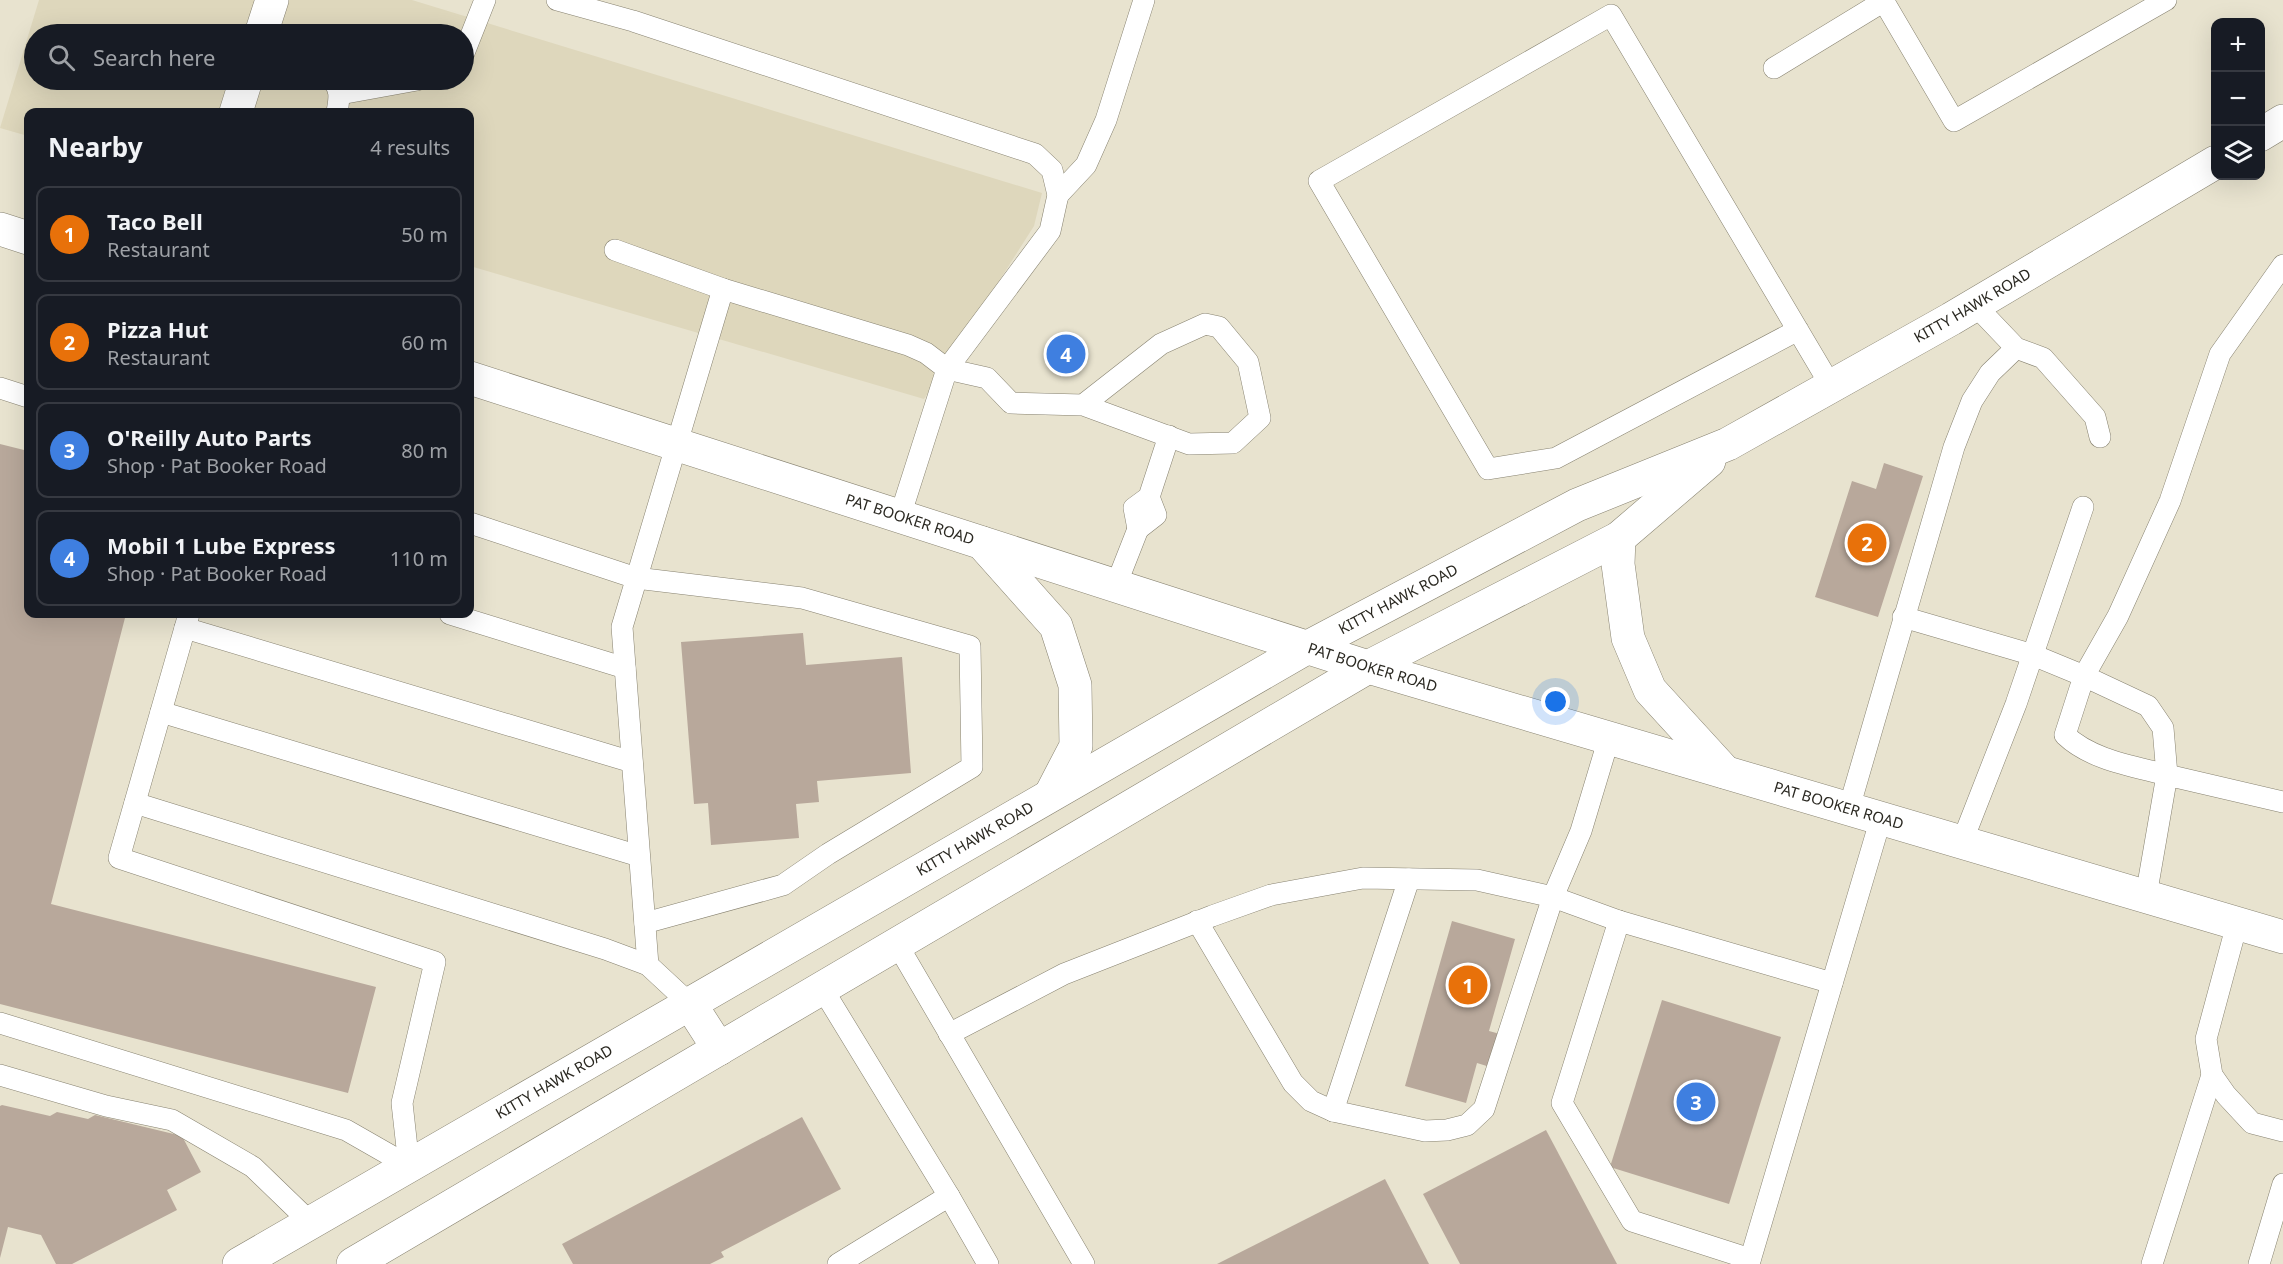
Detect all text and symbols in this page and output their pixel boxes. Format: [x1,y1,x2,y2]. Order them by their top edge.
map controls [2211,18,2265,180]
button: + [2211,18,2265,72]
search box [24,24,474,90]
icon: search [45,41,78,74]
text: Search here [93,42,215,72]
button: − [2211,72,2265,126]
button: layers [2211,126,2265,180]
text: Nearby [48,129,143,165]
text: 4 results [370,134,450,161]
text: Taco Bell [107,206,203,236]
text: 1 [64,221,75,248]
text: 50 m [401,221,448,248]
text: Restaurant [107,236,210,263]
street label: KITTY HAWK ROAD [1910,263,2034,347]
text: Pizza Hut [107,314,209,344]
text: 2 [64,329,75,356]
text: 60 m [401,329,448,356]
pin: 4 [1046,332,1086,376]
text: Restaurant [107,344,210,371]
text: O'Reilly Auto Parts [107,422,312,452]
text: 3 [64,437,75,464]
text: 80 m [401,437,448,464]
text: Shop · Pat Booker Road [107,452,327,479]
street label: PAT BOOKER ROAD [843,488,977,549]
pin: 2 [1848,520,1886,566]
text: Mobil 1 Lube Express [107,530,335,560]
text: 4 [64,545,75,572]
text: 110 m [390,545,448,572]
street label: KITTY HAWK ROAD [1335,559,1461,638]
text: Shop · Pat Booker Road [107,560,327,587]
street label: PAT BOOKER ROAD [1306,637,1440,696]
your location [1541,687,1570,716]
street label: PAT BOOKER ROAD [1772,776,1906,834]
street label: KITTY HAWK ROAD [912,796,1037,880]
pin: 1 [1448,962,1488,1008]
street label: KITTY HAWK ROAD [491,1039,616,1123]
pin: 3 [1676,1080,1716,1124]

